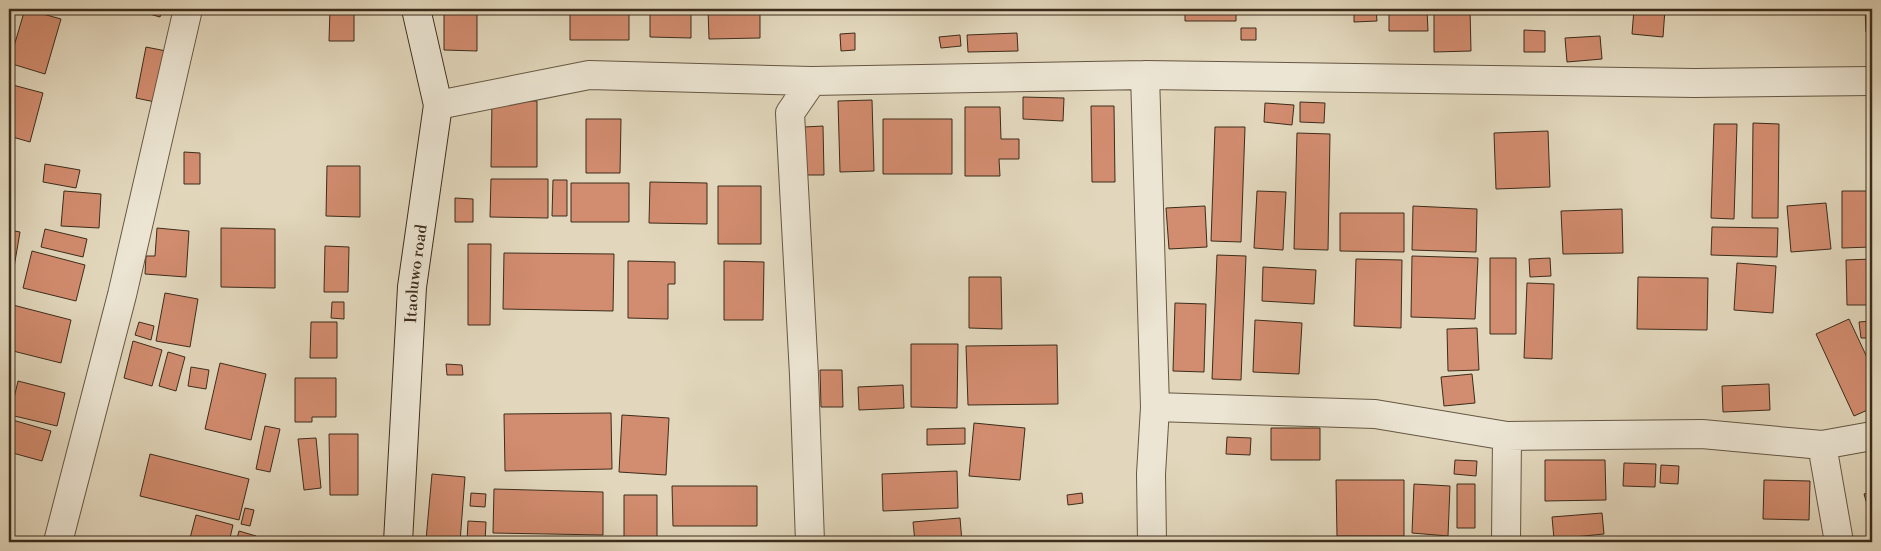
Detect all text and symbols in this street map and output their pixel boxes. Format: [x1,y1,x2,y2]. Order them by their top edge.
street label: Itaoluwo road [401,223,432,323]

